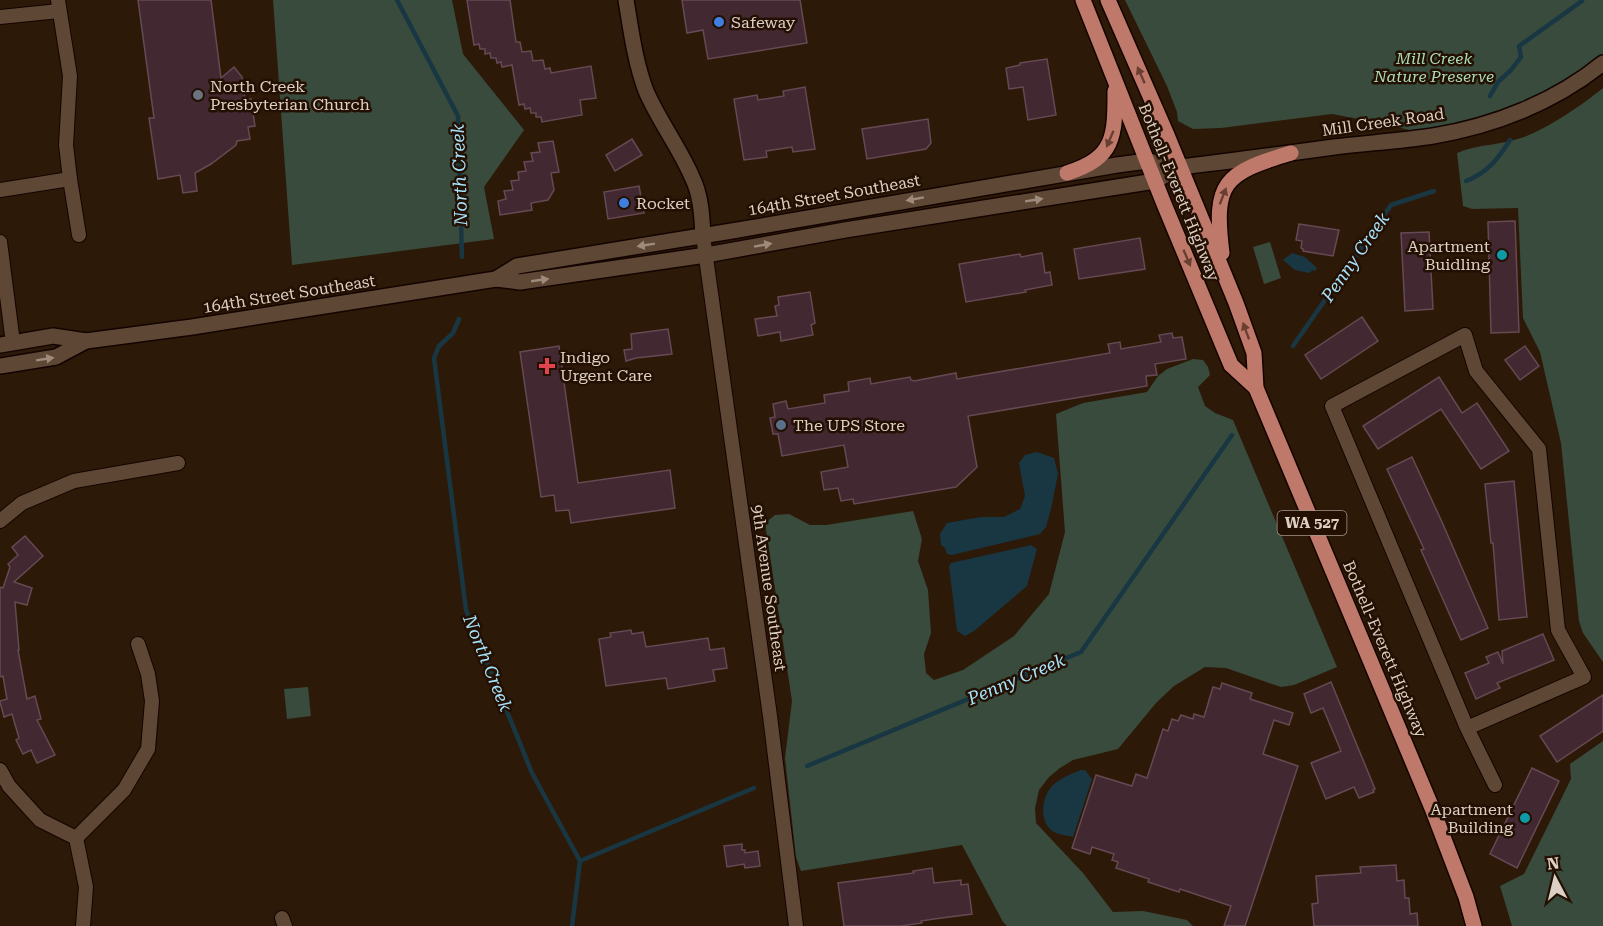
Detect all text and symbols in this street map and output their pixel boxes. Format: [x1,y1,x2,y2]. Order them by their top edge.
place label: Safeway [731,13,796,32]
marker: Safeway [712,15,726,29]
park label: Mill Creek Nature Preserve [1373,49,1494,86]
one-way arrow [1136,65,1146,83]
place label: North Creek Presbyterian Church [210,77,370,114]
marker: North Creek Presbyterian Church [191,88,205,102]
street label: Bothell-Everett Highway [1135,100,1224,284]
street label: Mill Creek Road [1321,104,1445,140]
water label: North Creek [447,123,471,227]
one-way arrow [1105,130,1115,148]
street label: 164th Street Southeast [746,170,922,220]
one-way arrow [1218,187,1228,205]
place label: Rocket [636,194,690,213]
one-way arrow [906,195,925,204]
one-way arrow [1025,195,1044,204]
marker: Rocket [617,196,631,210]
water label: Penny Creek [1316,208,1394,306]
place label: Apartment Buidling [1407,237,1491,274]
one-way arrow [754,240,773,249]
one-way arrow [636,241,655,250]
marker: Apartment Buidling [1495,248,1509,262]
one-way arrow [1182,249,1192,267]
street label: 164th Street Southeast [201,271,377,317]
one-way arrow [531,275,550,284]
one-way arrow [1241,322,1251,340]
place label: Indigo Urgent Care [560,348,652,385]
one-way arrow [35,354,54,363]
marker: Indigo Urgent Care [538,357,556,375]
place label: The UPS Store [793,416,905,435]
marker: The UPS Store [774,418,788,432]
street label: 9th Avenue Southeast [748,504,790,673]
road number: WA 527 [1278,511,1346,535]
street label: Bothell-Everett Highway [1339,558,1431,741]
water label: North Creek [459,611,517,714]
water label: Penny Creek [963,649,1068,709]
place label: Apartment Building [1430,800,1514,837]
marker: Apartment Building [1518,811,1532,825]
north arrow [1525,848,1585,908]
text: N [1546,853,1561,874]

